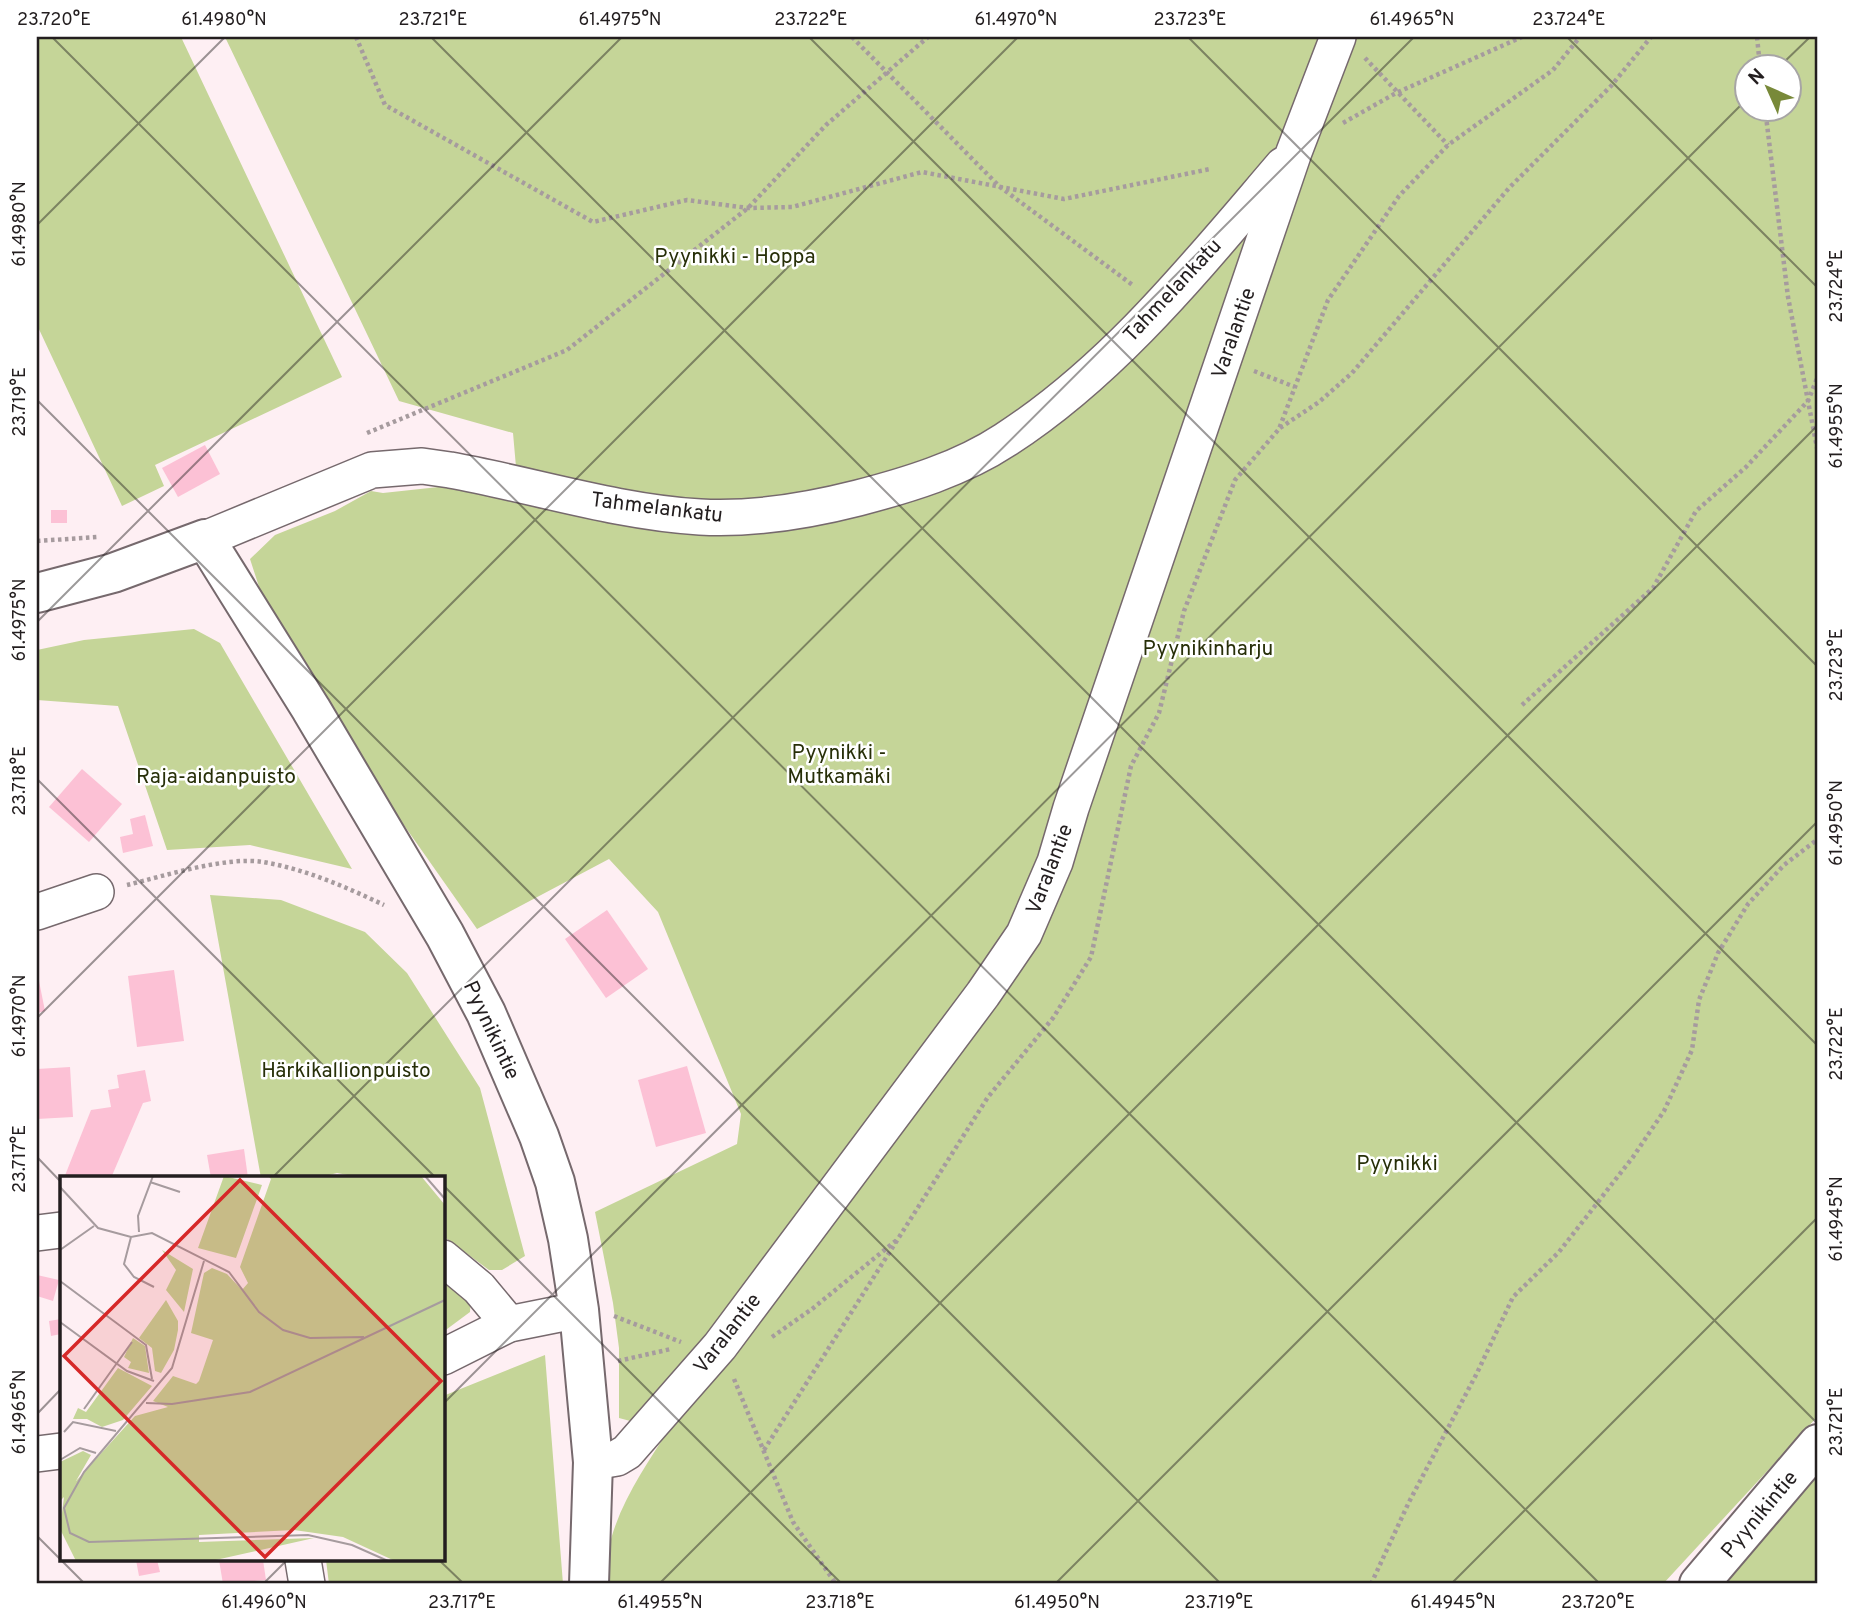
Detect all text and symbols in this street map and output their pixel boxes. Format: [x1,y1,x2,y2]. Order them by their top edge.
text: 23.720°E [17,9,91,32]
text: 61.4980°N [181,9,267,32]
text: 23.721°E [398,9,468,32]
text: 61.4975°N [578,9,662,32]
text: 23.722°E [774,9,848,32]
text: 61.4970°N [974,9,1058,32]
text: 23.723°E [1153,9,1227,32]
text: 61.4965°N [1369,9,1455,32]
text: 23.724°E [1532,9,1606,32]
north arrow [1732,52,1802,122]
text: N [1744,64,1771,91]
text: 61.4980°N [9,181,32,267]
street label: Tahmelankatu [1118,233,1228,349]
park label: Pyynikki - Hoppa [654,244,816,271]
text: 23.724°E [1826,249,1849,323]
street label: Varalantie [1206,284,1263,383]
text: 23.719°E [9,367,32,437]
text: 61.4955°N [1826,383,1849,469]
street label: Tahmelankatu [589,487,724,530]
text: 61.4975°N [9,578,32,662]
text: 23.723°E [1826,628,1849,702]
park label: Pyynikinharju [1143,636,1273,663]
park label: Pyynikki - Mutkamäki [787,740,891,791]
text: 23.718°E [9,746,32,816]
park label: Raja-aidanpuisto [136,764,296,791]
text: 61.4950°N [1826,780,1849,866]
street label: Varalantie [1021,820,1080,919]
text: 61.4970°N [9,974,32,1058]
street label: Pyynikintie [456,977,525,1084]
text: 23.722°E [1826,1007,1849,1081]
park label: Härkikallionpuisto [261,1058,431,1085]
text: 23.717°E [9,1125,32,1193]
park label: Pyynikki [1356,1151,1438,1178]
inset map [60,1176,444,1562]
text: 61.4945°N [1826,1176,1849,1262]
street label: Varalantie [688,1288,768,1380]
text: 61.4965°N [9,1369,32,1455]
text: 23.721°E [1826,1387,1849,1457]
street label: Pyynikintie [1716,1466,1805,1564]
text: 61.4960°N [221,1592,307,1615]
text: 23.717°E [428,1592,496,1615]
text: 61.4955°N [617,1592,703,1615]
text: 23.718°E [805,1592,875,1615]
text: 61.4950°N [1014,1592,1100,1615]
text: 23.719°E [1184,1592,1254,1615]
text: 61.4945°N [1410,1592,1496,1615]
text: 23.720°E [1561,1592,1635,1615]

